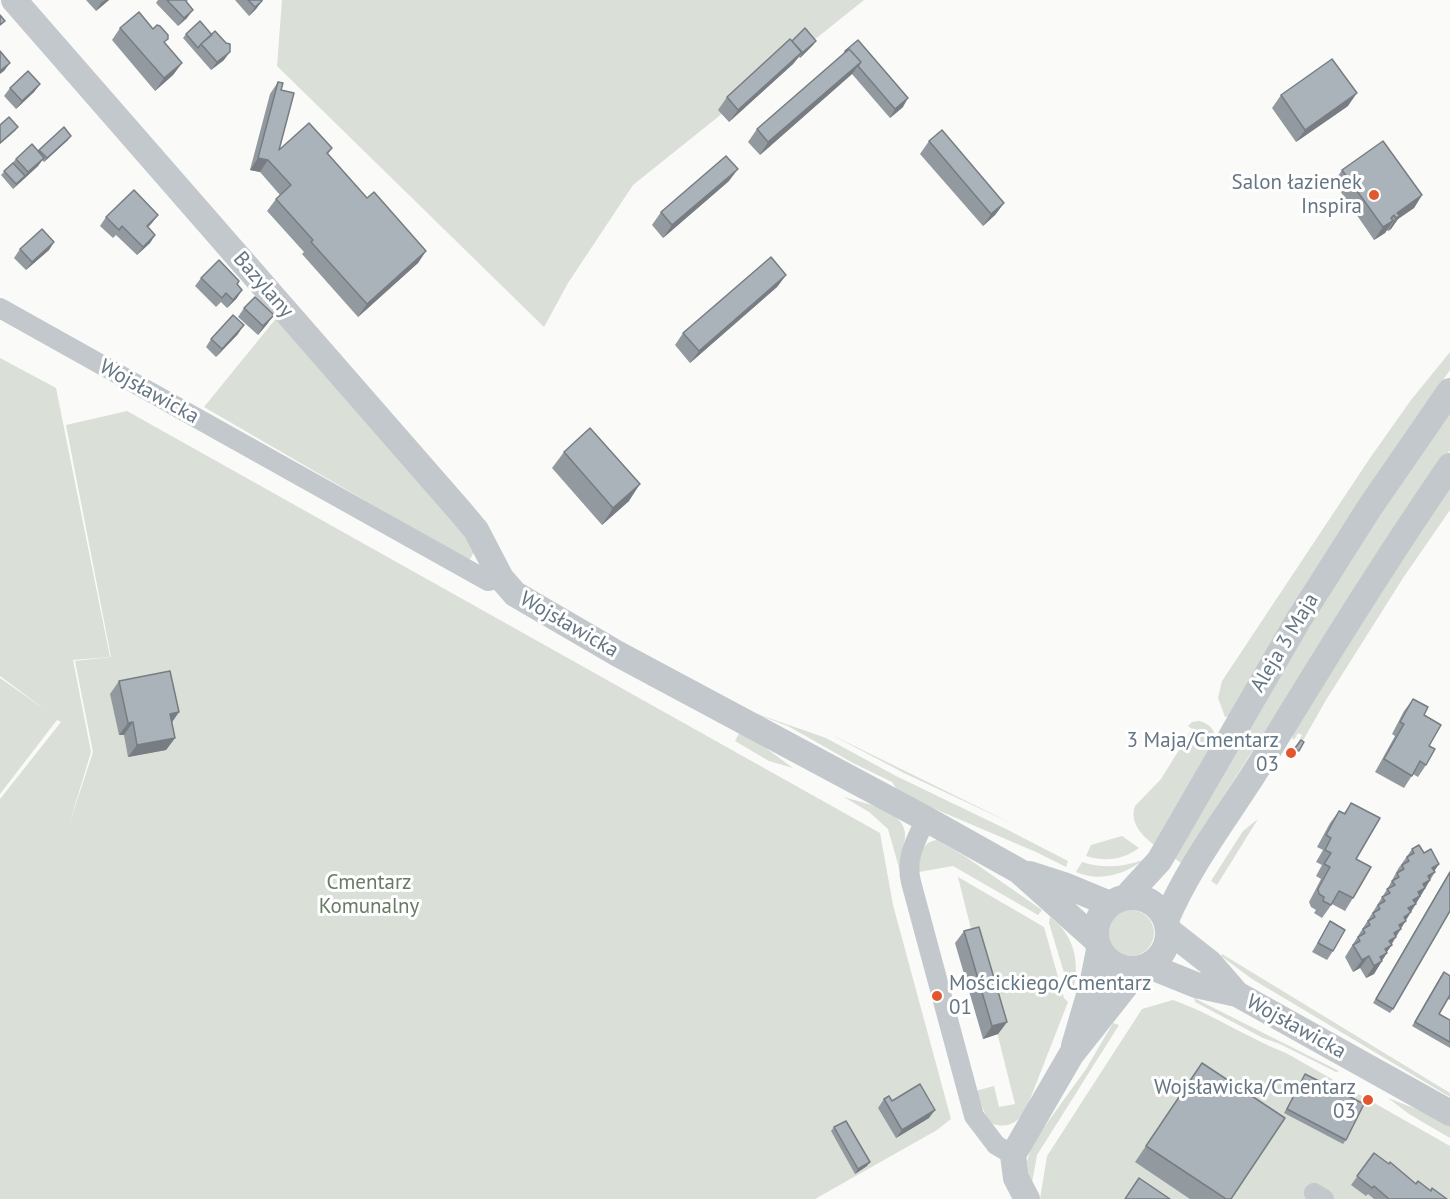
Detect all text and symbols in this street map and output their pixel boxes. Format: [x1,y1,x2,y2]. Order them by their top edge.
place label: Salon łazienek Inspira [1232,170,1362,220]
marker: Salon łazienek Inspira [1367,188,1381,202]
street label: Bazylany [227,247,299,323]
street label: Wojsławicka [95,354,203,430]
street label: Wojsławicka [515,587,623,663]
street label: Aleja 3 Maja [1246,589,1324,697]
place label: 3 Maja/Cmentarz 03 [1127,728,1279,778]
marker: 3 Maja/Cmentarz 03 [1284,746,1298,760]
park label: Cmentarz Komunalny [319,870,419,920]
place label: Mościckiego/Cmentarz 01 [949,971,1151,1021]
marker: Mościckiego/Cmentarz 01 [930,989,944,1003]
street label: Wojsławicka [1242,989,1350,1065]
place label: Wojsławicka/Cmentarz 03 [1154,1075,1356,1125]
marker: Wojsławicka/Cmentarz 03 [1361,1093,1375,1107]

